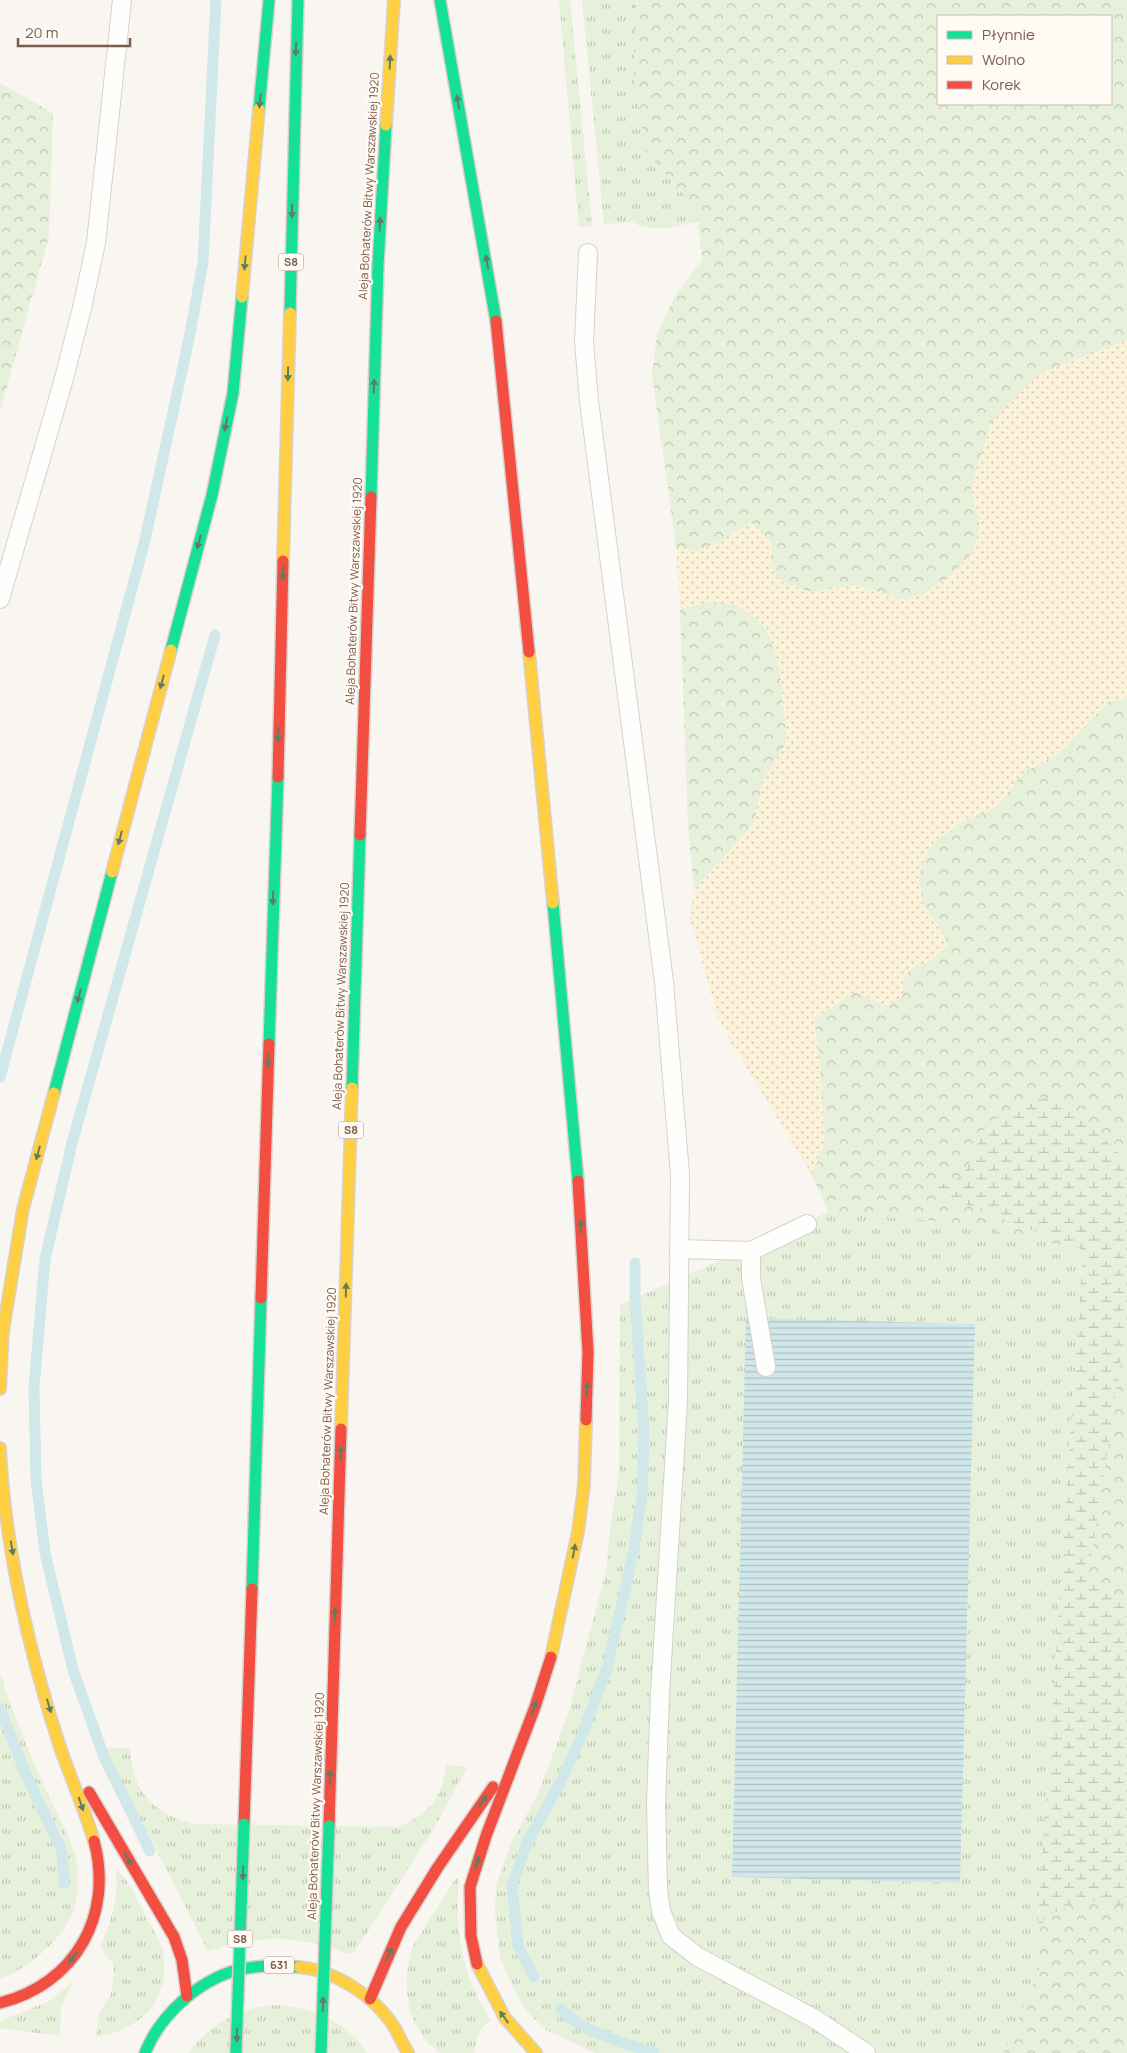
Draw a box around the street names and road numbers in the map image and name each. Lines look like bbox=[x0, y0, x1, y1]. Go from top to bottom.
street label: Aleja Bohaterów Bitwy Warszawskiej 1920 bbox=[354, 72, 383, 300]
road number: S8 bbox=[278, 253, 304, 270]
street label: Aleja Bohaterów Bitwy Warszawskiej 1920 bbox=[341, 477, 366, 705]
street label: Aleja Bohaterów Bitwy Warszawskiej 1920 bbox=[328, 882, 353, 1110]
road number: S8 bbox=[338, 1122, 364, 1138]
street label: Aleja Bohaterów Bitwy Warszawskiej 1920 bbox=[315, 1287, 340, 1515]
street label: Aleja Bohaterów Bitwy Warszawskiej 1920 bbox=[303, 1692, 328, 1920]
road number: S8 bbox=[228, 1930, 252, 1948]
road number: 631 bbox=[264, 1956, 294, 1974]

